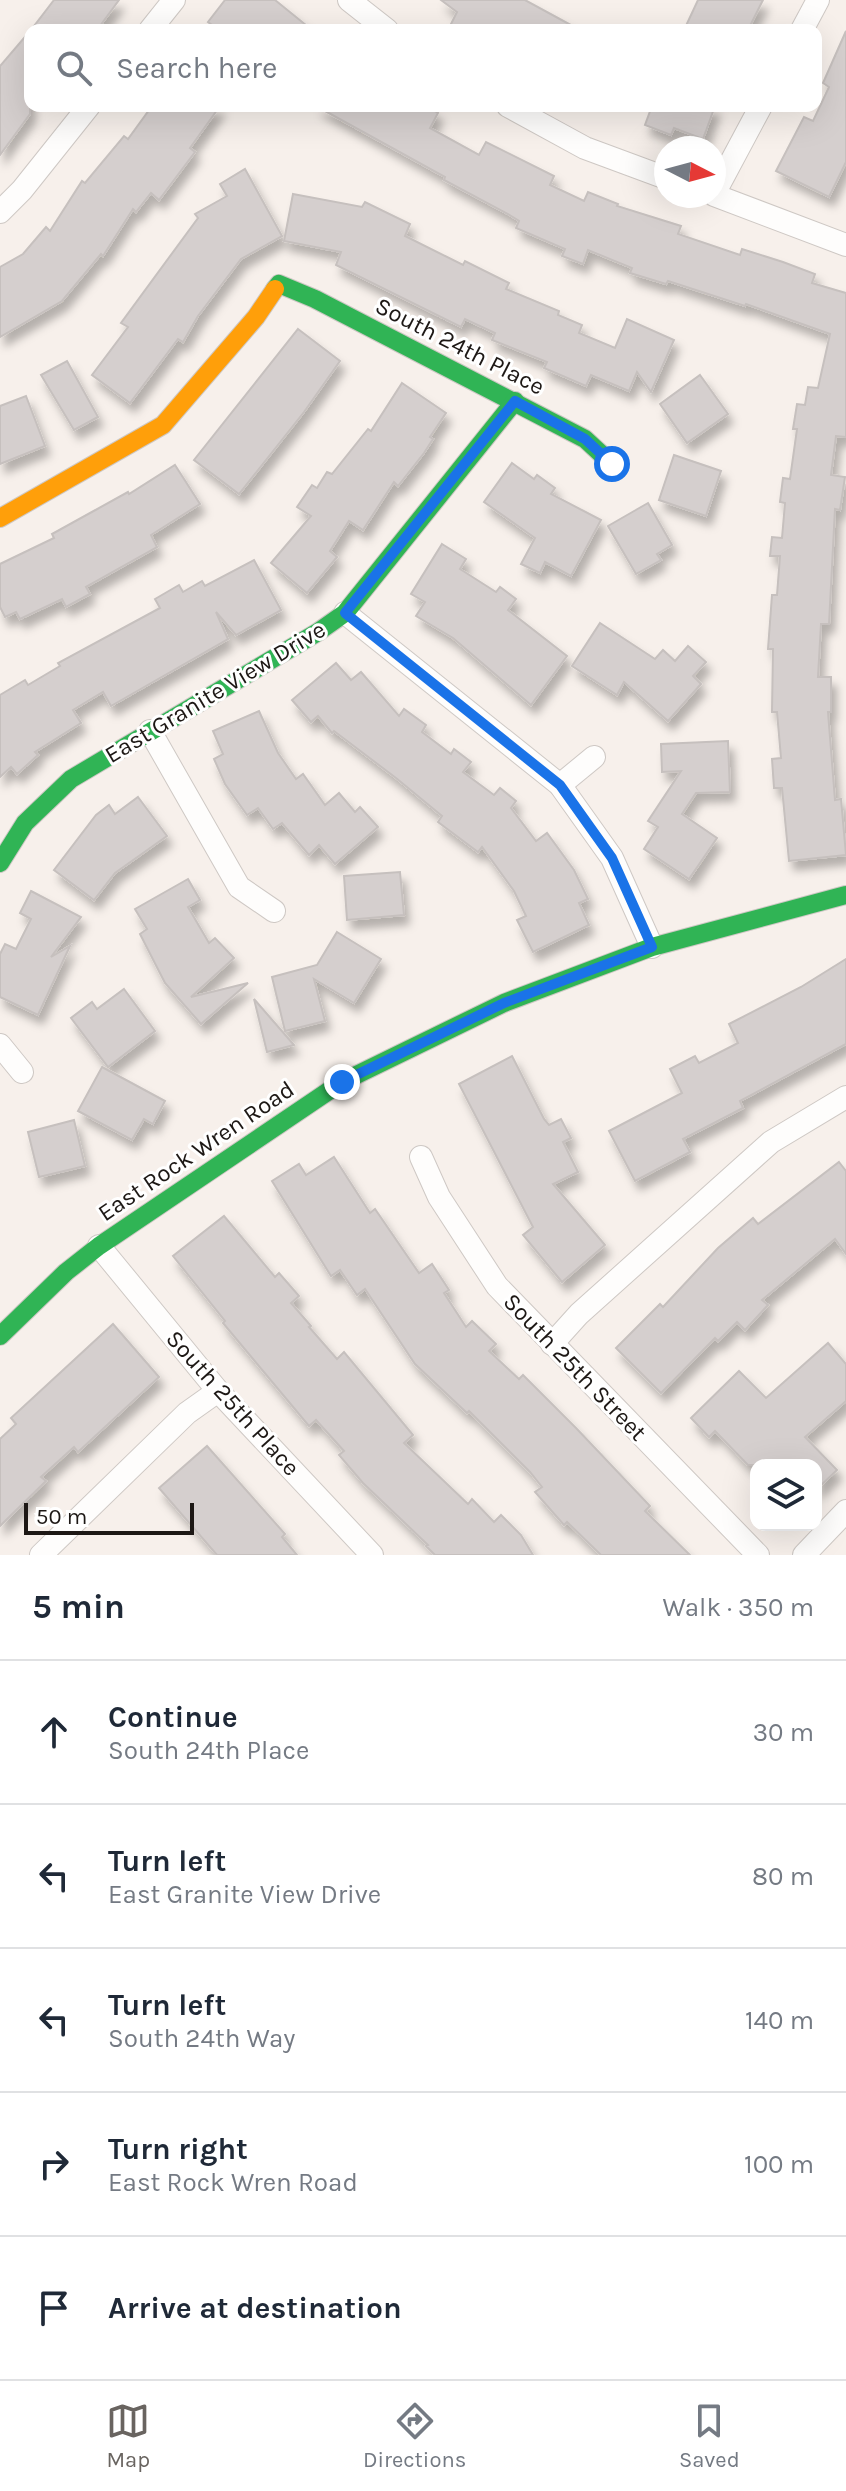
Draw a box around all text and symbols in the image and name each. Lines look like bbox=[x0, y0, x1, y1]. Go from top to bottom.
search box bbox=[24, 24, 822, 112]
icon: search bbox=[52, 46, 96, 90]
text: Search here bbox=[116, 50, 277, 86]
north arrow bbox=[654, 136, 726, 208]
street label: South 24th Place bbox=[371, 291, 549, 401]
route start bbox=[594, 446, 630, 482]
street label: East Granite View Drive bbox=[100, 615, 330, 769]
route end bbox=[324, 1064, 360, 1100]
street label: East Rock Wren Road bbox=[93, 1075, 299, 1227]
street label: South 25th Street bbox=[498, 1288, 652, 1446]
street label: South 25th Place bbox=[160, 1325, 306, 1481]
map controls bbox=[750, 1459, 822, 1531]
button: layers bbox=[750, 1459, 822, 1531]
scale bar bbox=[24, 1499, 194, 1535]
text: 50 m bbox=[36, 1504, 87, 1530]
text: 5 min bbox=[32, 1587, 125, 1627]
text: Walk · 350 m bbox=[662, 1592, 814, 1623]
text: Continue bbox=[108, 1699, 238, 1735]
icon: ahead bbox=[32, 1710, 76, 1754]
text: 30 m bbox=[753, 1717, 814, 1748]
text: South 24th Place bbox=[108, 1735, 309, 1766]
text: Turn left bbox=[108, 1843, 226, 1879]
icon: left bbox=[32, 1854, 76, 1898]
text: 80 m bbox=[752, 1861, 814, 1892]
text: East Granite View Drive bbox=[108, 1879, 381, 1910]
text: Turn left bbox=[108, 1987, 226, 2023]
icon: left bbox=[32, 1998, 76, 2042]
text: 140 m bbox=[745, 2005, 814, 2036]
text: South 24th Way bbox=[108, 2023, 295, 2054]
text: Turn right bbox=[108, 2131, 248, 2167]
icon: right bbox=[32, 2142, 76, 2186]
text: 100 m bbox=[744, 2149, 814, 2180]
text: East Rock Wren Road bbox=[108, 2167, 358, 2198]
icon: arrive bbox=[32, 2286, 76, 2330]
text: Arrive at destination bbox=[108, 2290, 402, 2326]
tab: Map bbox=[106, 2399, 150, 2473]
tab: Directions bbox=[363, 2399, 466, 2473]
tab: Saved bbox=[679, 2399, 740, 2473]

